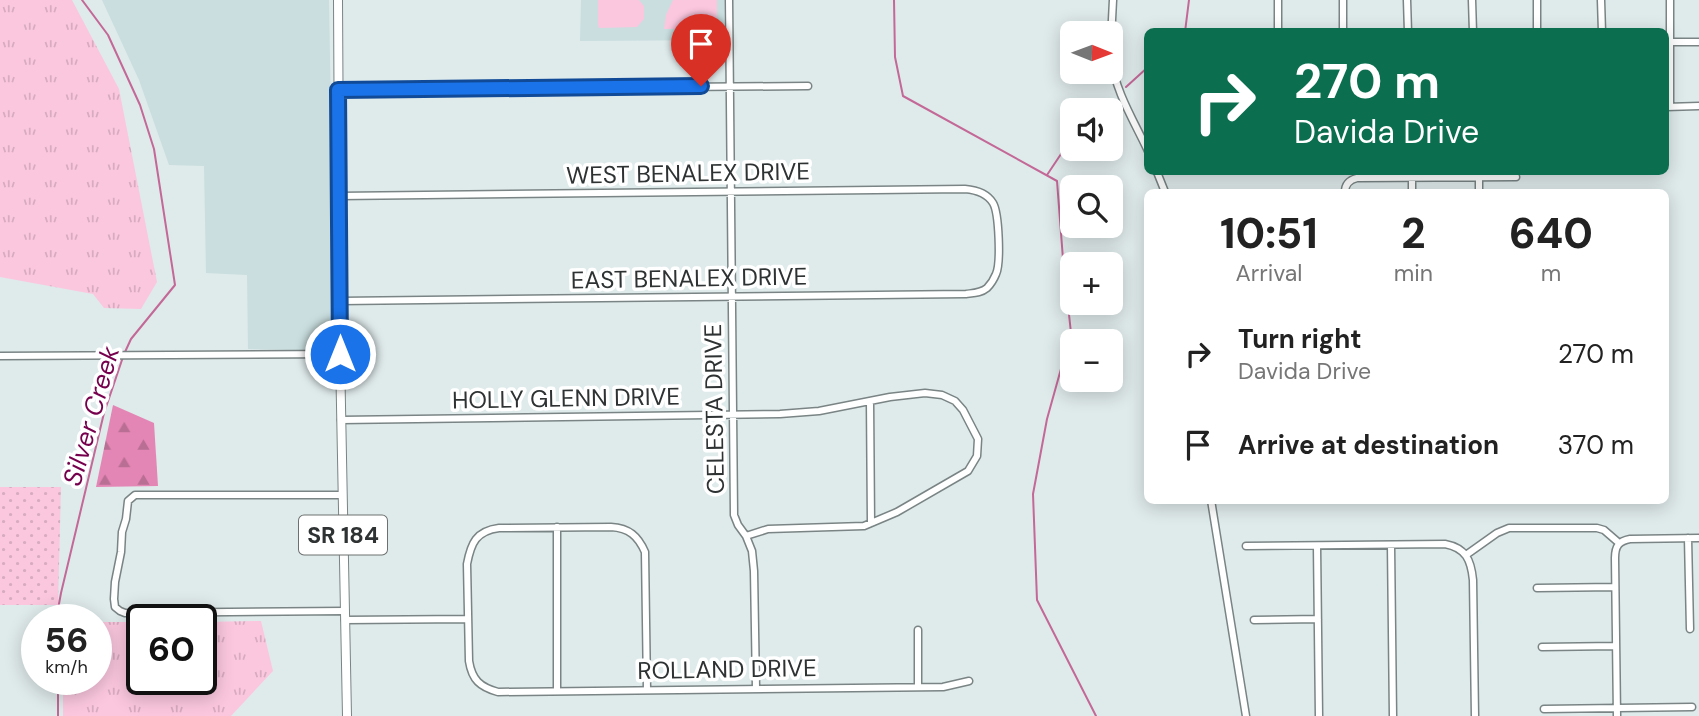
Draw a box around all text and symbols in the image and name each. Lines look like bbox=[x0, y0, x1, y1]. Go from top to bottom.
pin bbox=[671, 14, 731, 86]
north arrow bbox=[1060, 21, 1124, 84]
map controls bbox=[1060, 21, 1123, 392]
icon: arrive bbox=[682, 25, 720, 63]
text: 270 m bbox=[1294, 49, 1440, 113]
icon: right bbox=[1179, 56, 1270, 147]
button: sound bbox=[1060, 98, 1123, 161]
text: Davida Drive bbox=[1294, 111, 1479, 153]
street label: WEST BENALEX DRIVE bbox=[566, 155, 810, 191]
button: search bbox=[1060, 175, 1123, 238]
text: 10:51 bbox=[1220, 206, 1318, 261]
text: 2 bbox=[1401, 206, 1426, 261]
text: 640 bbox=[1509, 206, 1593, 261]
button: + bbox=[1060, 252, 1123, 315]
text: Arrival bbox=[1235, 258, 1302, 288]
text: min bbox=[1394, 258, 1433, 288]
text: m bbox=[1541, 258, 1561, 288]
street label: EAST BENALEX DRIVE bbox=[571, 260, 807, 296]
position arrow bbox=[303, 317, 377, 391]
text: Turn right bbox=[1238, 322, 1362, 356]
street label: CELESTA DRIVE bbox=[697, 324, 731, 494]
button: − bbox=[1060, 329, 1123, 392]
icon: right bbox=[1179, 335, 1217, 373]
text: 270 m bbox=[1558, 337, 1634, 371]
water label: Silver Creek bbox=[55, 342, 127, 490]
text: Davida Drive bbox=[1238, 356, 1371, 386]
street label: HOLLY GLENN DRIVE bbox=[452, 381, 680, 415]
icon: arrive bbox=[1179, 426, 1217, 464]
text: Arrive at destination bbox=[1238, 428, 1499, 462]
text: 370 m bbox=[1558, 428, 1634, 462]
road number: SR 184 bbox=[299, 516, 387, 554]
speed limit sign: 60 bbox=[126, 604, 217, 695]
text: 56 bbox=[45, 617, 88, 663]
street label: ROLLAND DRIVE bbox=[637, 652, 817, 686]
text: km/h bbox=[45, 655, 88, 679]

